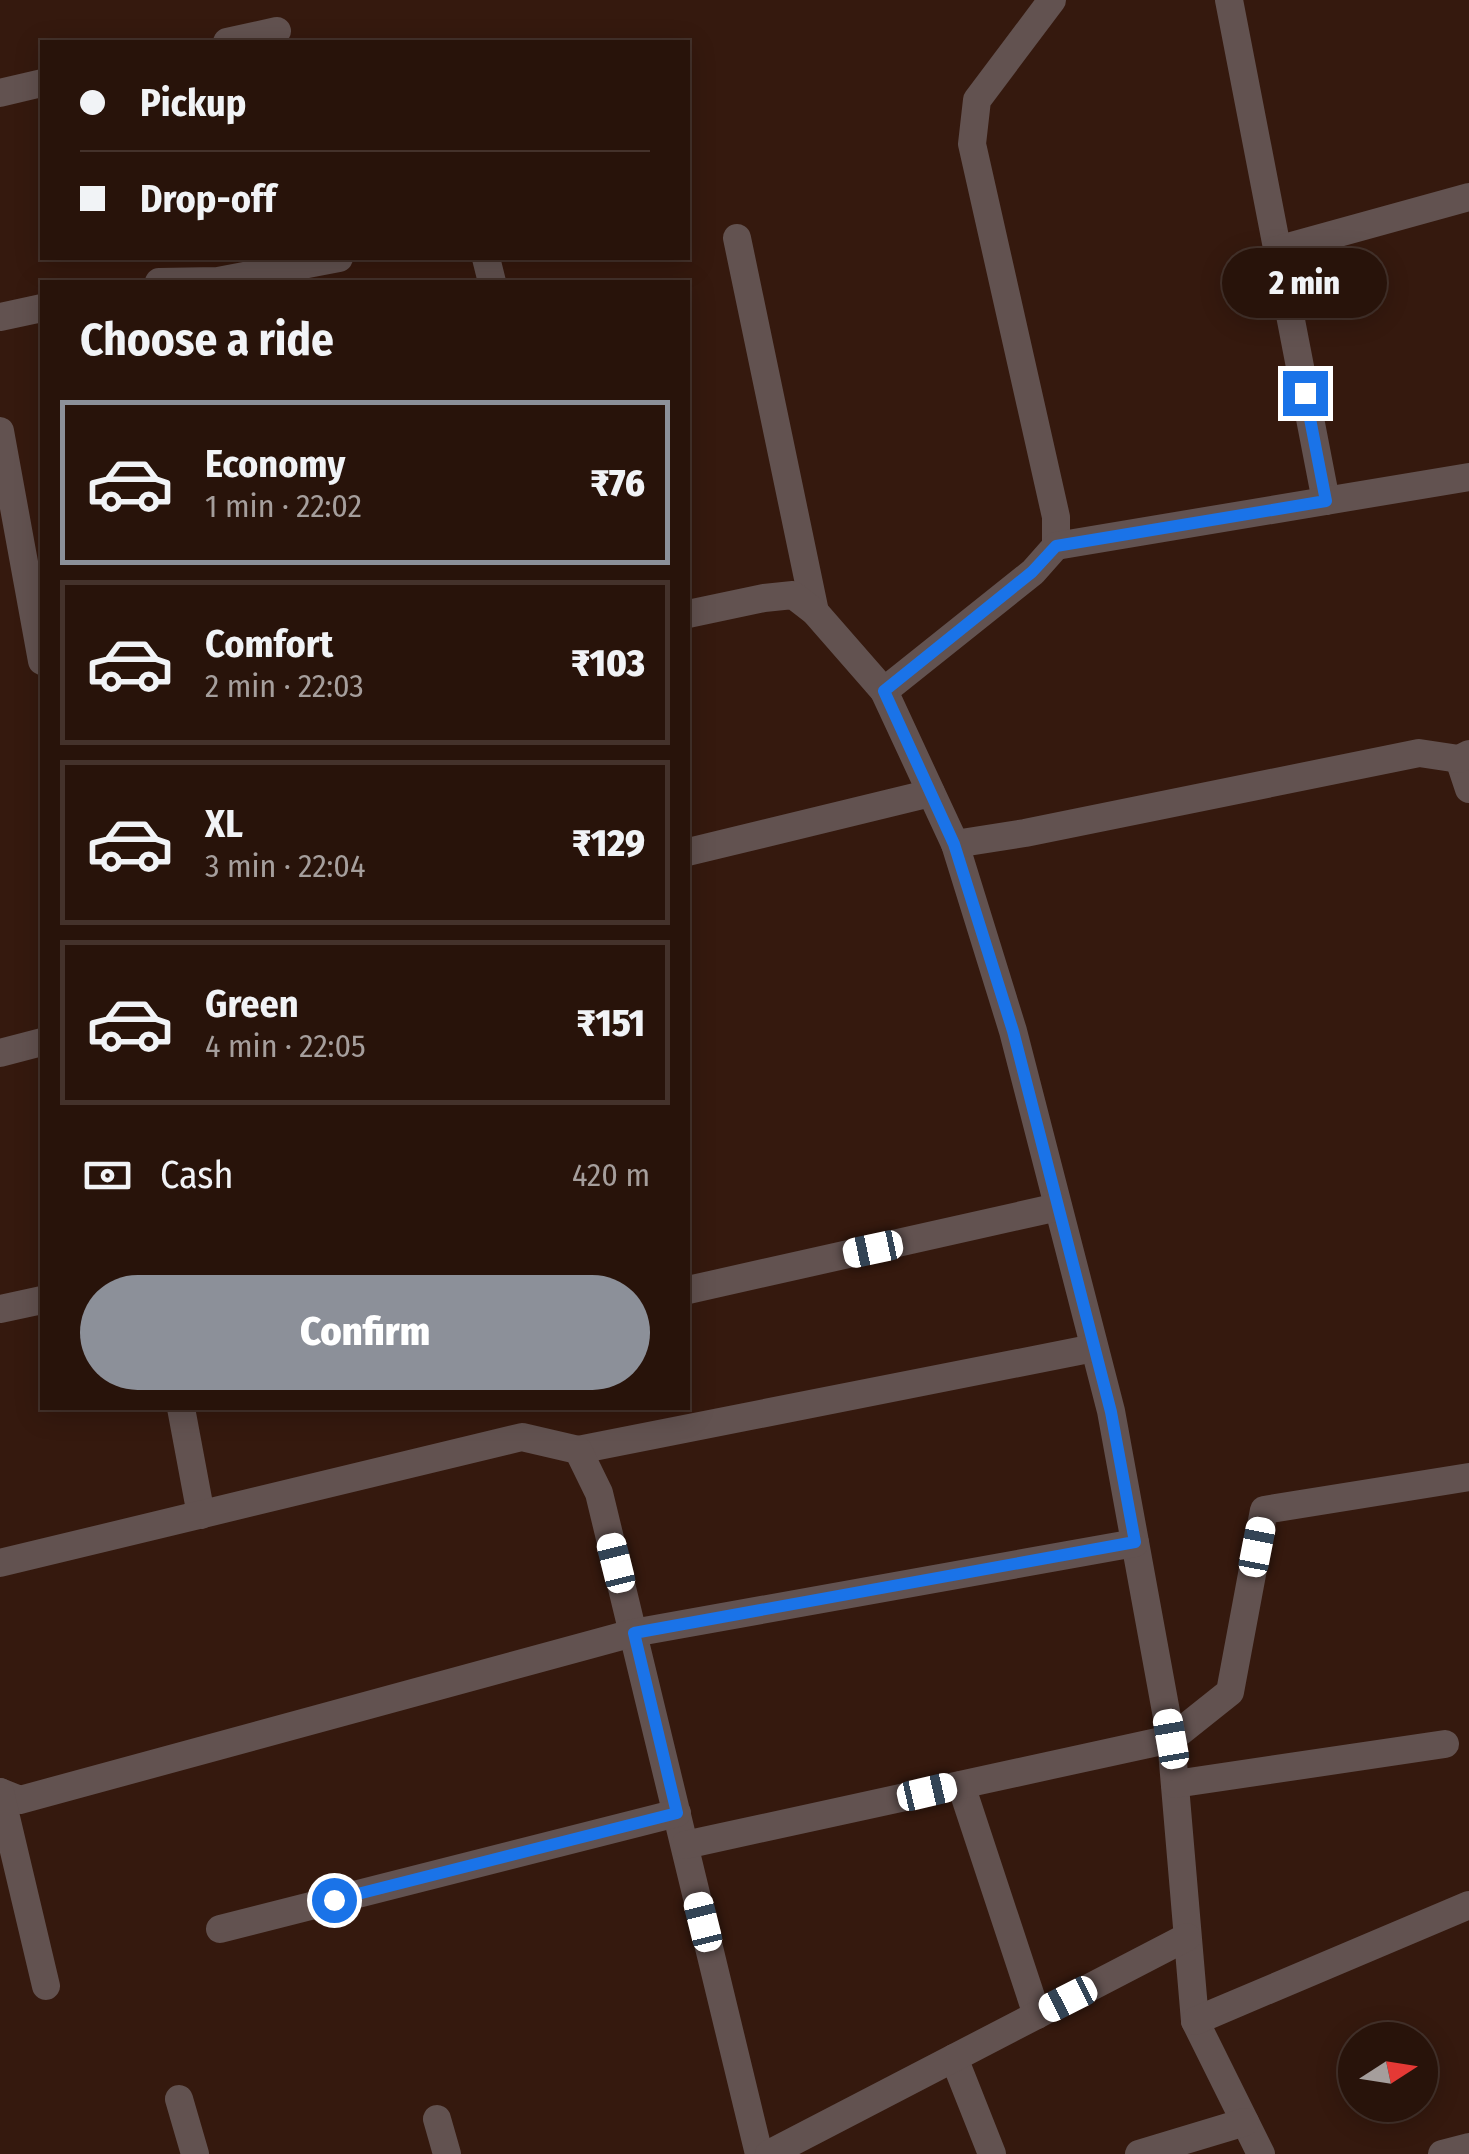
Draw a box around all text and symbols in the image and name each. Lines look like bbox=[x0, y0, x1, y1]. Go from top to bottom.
text: Pickup bbox=[140, 80, 246, 126]
text: Drop-off bbox=[140, 176, 276, 222]
callout: 2 min bbox=[1222, 248, 1388, 318]
text: 2 min bbox=[1269, 264, 1340, 302]
text: Choose a ride bbox=[80, 313, 334, 367]
route end bbox=[1283, 371, 1328, 416]
icon: car bbox=[85, 438, 175, 528]
text: Economy bbox=[205, 441, 345, 487]
text: ₹76 bbox=[590, 460, 645, 506]
text: 1 min · 22:02 bbox=[205, 487, 362, 525]
icon: car bbox=[85, 618, 175, 708]
text: Comfort bbox=[205, 621, 333, 667]
text: ₹103 bbox=[571, 640, 645, 686]
text: 2 min · 22:03 bbox=[205, 667, 364, 705]
icon: car bbox=[85, 798, 175, 888]
text: XL bbox=[205, 801, 243, 847]
text: ₹129 bbox=[572, 820, 645, 866]
text: 3 min · 22:04 bbox=[205, 847, 365, 885]
icon: car bbox=[85, 978, 175, 1068]
text: Green bbox=[205, 981, 299, 1027]
text: ₹151 bbox=[576, 1000, 645, 1046]
text: 4 min · 22:05 bbox=[205, 1027, 366, 1065]
icon: cash bbox=[80, 1148, 135, 1203]
text: Cash bbox=[160, 1152, 234, 1198]
text: 420 m bbox=[572, 1156, 650, 1194]
car bbox=[841, 1228, 905, 1270]
button: Confirm bbox=[80, 1275, 650, 1390]
car bbox=[1237, 1515, 1277, 1579]
car bbox=[594, 1530, 638, 1596]
car bbox=[1151, 1707, 1191, 1771]
car bbox=[894, 1771, 960, 1813]
route start bbox=[312, 1878, 357, 1923]
car bbox=[681, 1889, 725, 1955]
car bbox=[1034, 1972, 1102, 2026]
north arrow bbox=[1338, 2022, 1438, 2122]
map controls bbox=[1338, 2022, 1438, 2122]

